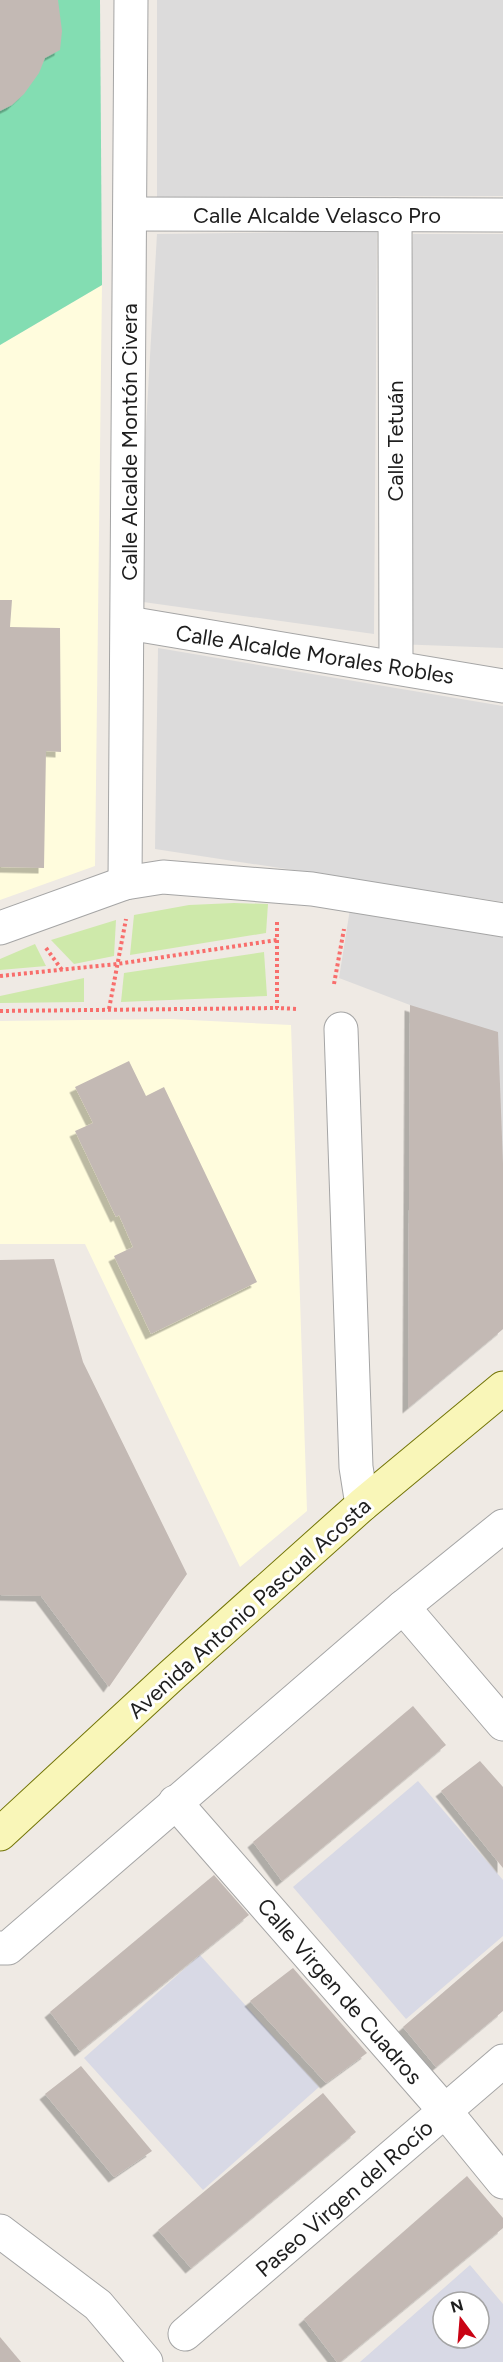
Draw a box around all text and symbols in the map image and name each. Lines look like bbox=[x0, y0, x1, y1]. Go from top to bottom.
street label: Calle Alcalde Velasco Pro bbox=[193, 202, 441, 229]
street label: Calle Alcalde Montón Civera bbox=[116, 303, 143, 581]
street label: Calle Tetuán bbox=[382, 380, 409, 502]
street label: Calle Alcalde Morales Robles bbox=[174, 619, 456, 690]
street label: Avenida Antonio Pascual Acosta bbox=[122, 1492, 376, 1725]
street label: Calle Virgen de Cuadros bbox=[251, 1893, 428, 2090]
street label: Paseo Virgen del Rocío bbox=[250, 2114, 439, 2283]
north arrow bbox=[431, 2290, 491, 2350]
text: N bbox=[448, 2295, 466, 2317]

